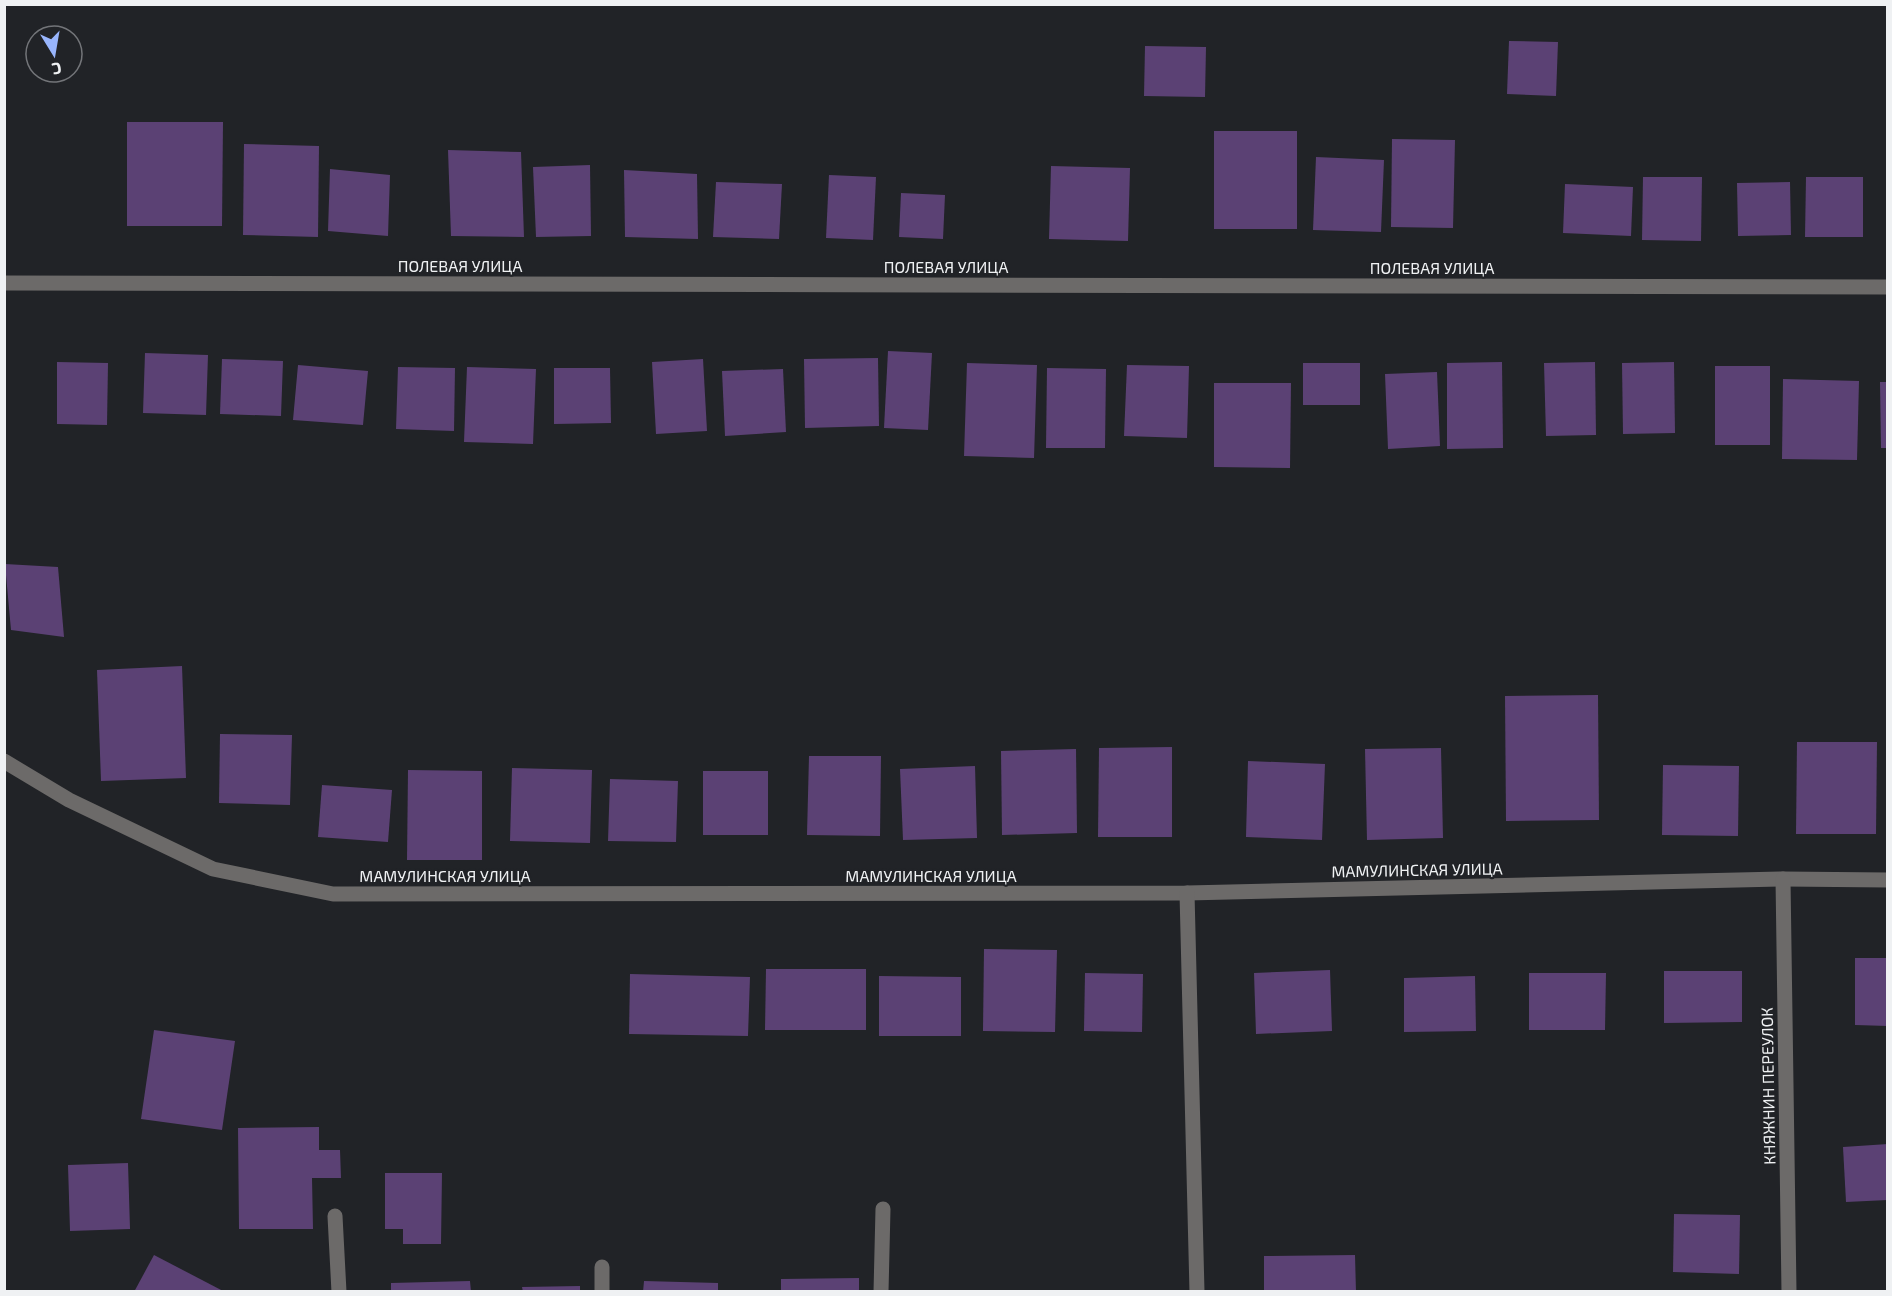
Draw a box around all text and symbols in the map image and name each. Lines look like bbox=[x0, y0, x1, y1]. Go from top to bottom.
north arrow bbox=[24, 24, 84, 84]
text: С bbox=[51, 59, 63, 79]
street label: ПОЛЕВАЯ УЛИЦА bbox=[398, 256, 522, 275]
street label: ПОЛЕВАЯ УЛИЦА bbox=[884, 257, 1008, 276]
street label: ПОЛЕВАЯ УЛИЦА bbox=[1370, 258, 1494, 277]
street label: МАМУЛИНСКАЯ УЛИЦА bbox=[1331, 859, 1503, 880]
street label: МАМУЛИНСКАЯ УЛИЦА bbox=[359, 866, 531, 885]
street label: МАМУЛИНСКАЯ УЛИЦА bbox=[845, 866, 1017, 885]
street label: КНЯЖНИН ПЕРЕУЛОК bbox=[1757, 1007, 1778, 1165]

